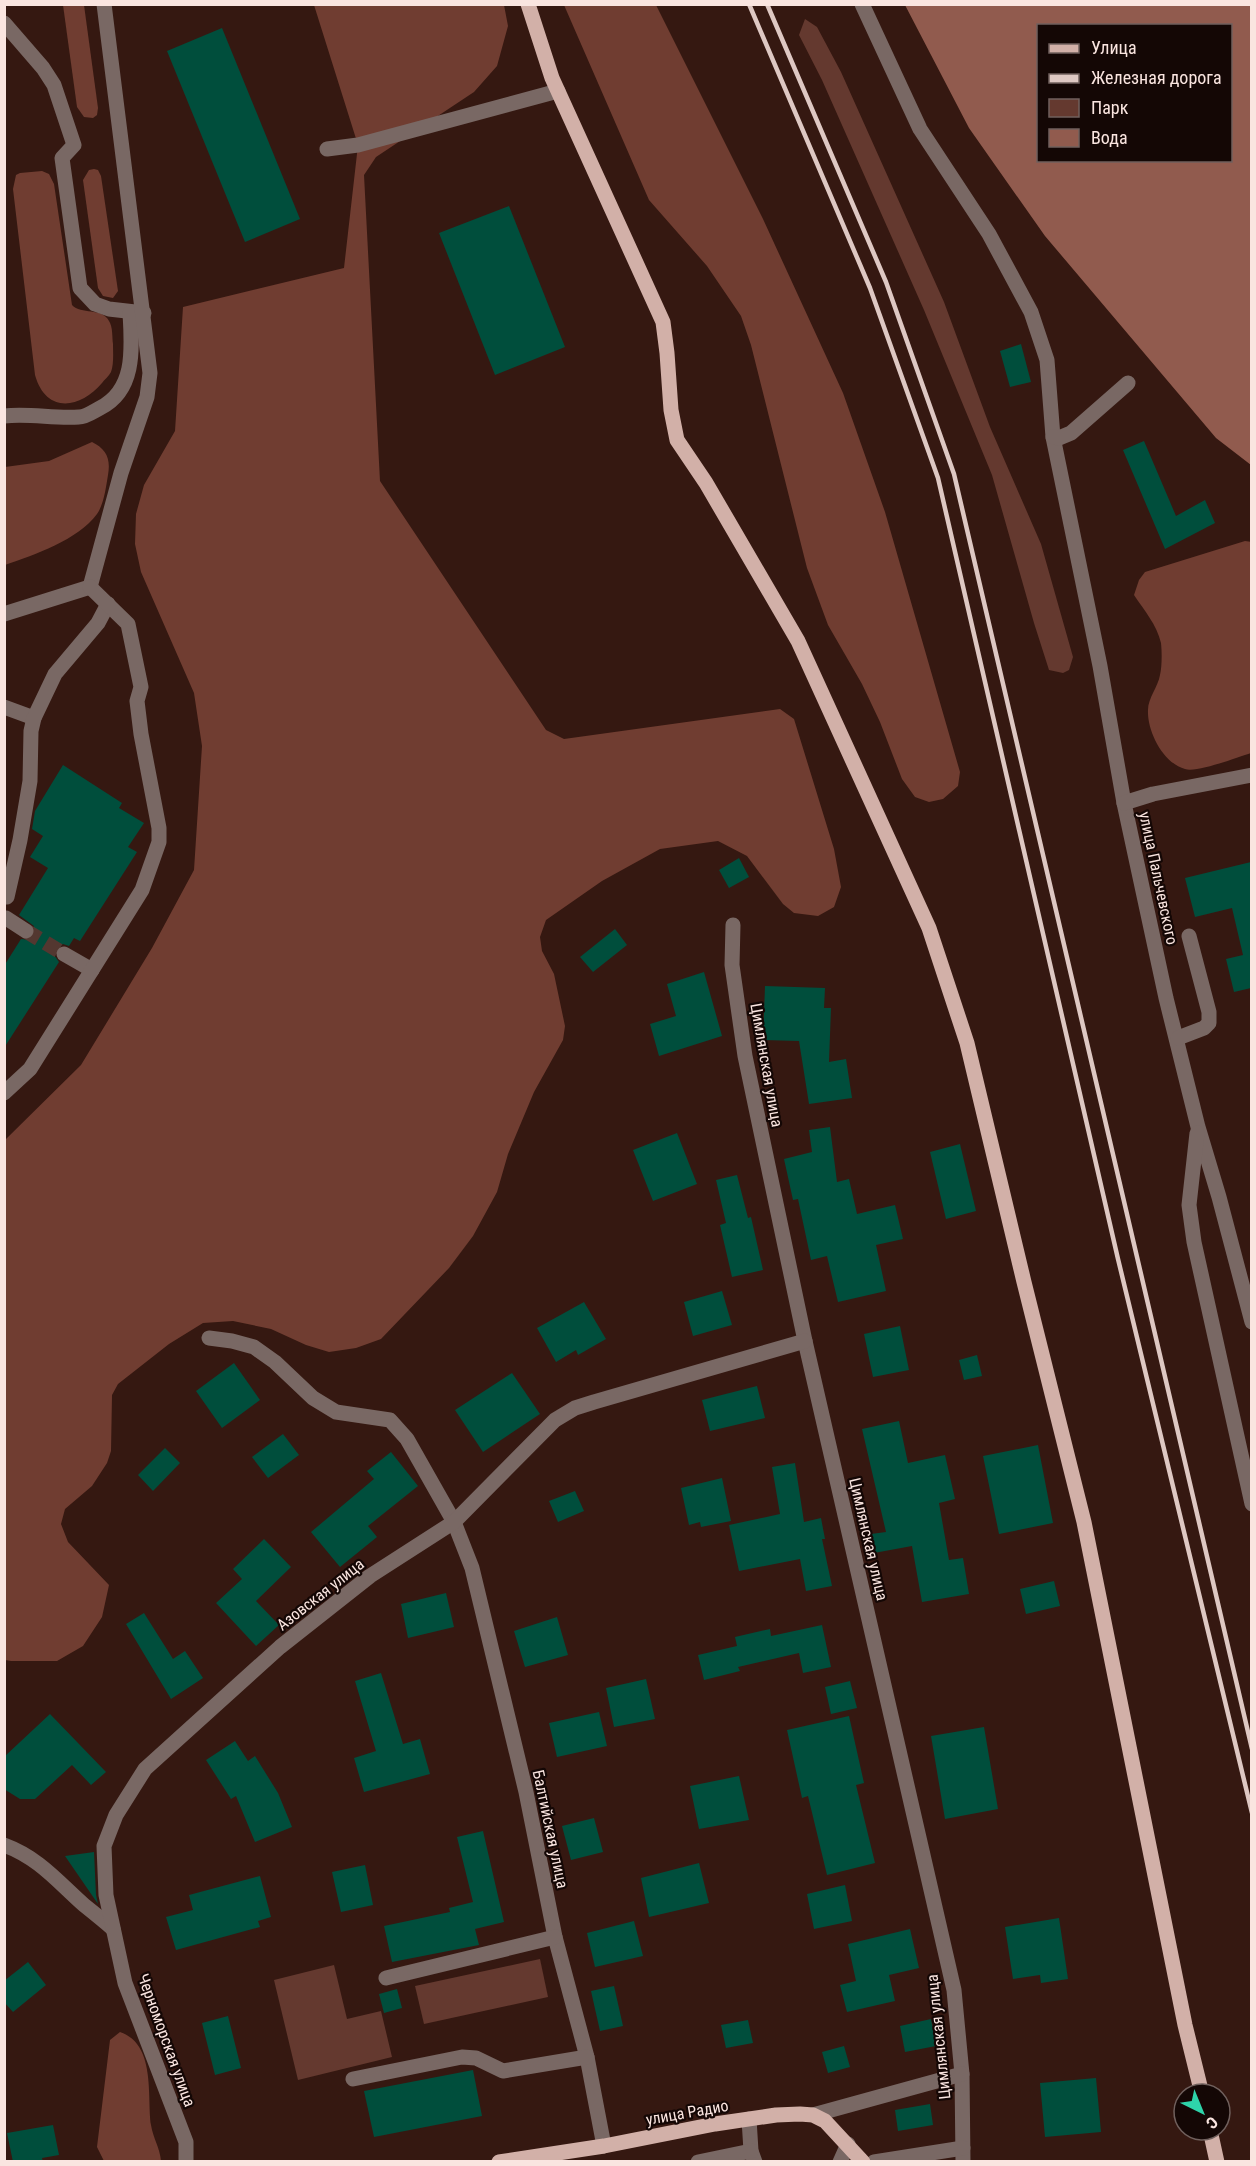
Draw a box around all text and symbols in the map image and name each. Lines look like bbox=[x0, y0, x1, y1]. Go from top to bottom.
legend bbox=[1037, 24, 1232, 162]
text: Улица bbox=[1091, 37, 1137, 58]
text: Железная дорога bbox=[1091, 67, 1222, 88]
text: Парк bbox=[1091, 97, 1129, 118]
text: Вода bbox=[1091, 127, 1128, 148]
street label: улица Пальчевского bbox=[1135, 810, 1182, 946]
street label: Цимлянская улица bbox=[746, 1002, 787, 1129]
street label: Цимлянская улица bbox=[845, 1476, 892, 1602]
street label: Азовская улица bbox=[273, 1554, 368, 1634]
street label: Балтийская улица bbox=[529, 1768, 572, 1890]
street label: Черноморская улица bbox=[134, 1971, 199, 2109]
street label: Цимлянская улица bbox=[922, 1974, 955, 2100]
north arrow bbox=[1172, 2082, 1232, 2142]
street label: улица Радио bbox=[644, 2096, 730, 2129]
text: С bbox=[1202, 2113, 1222, 2133]

